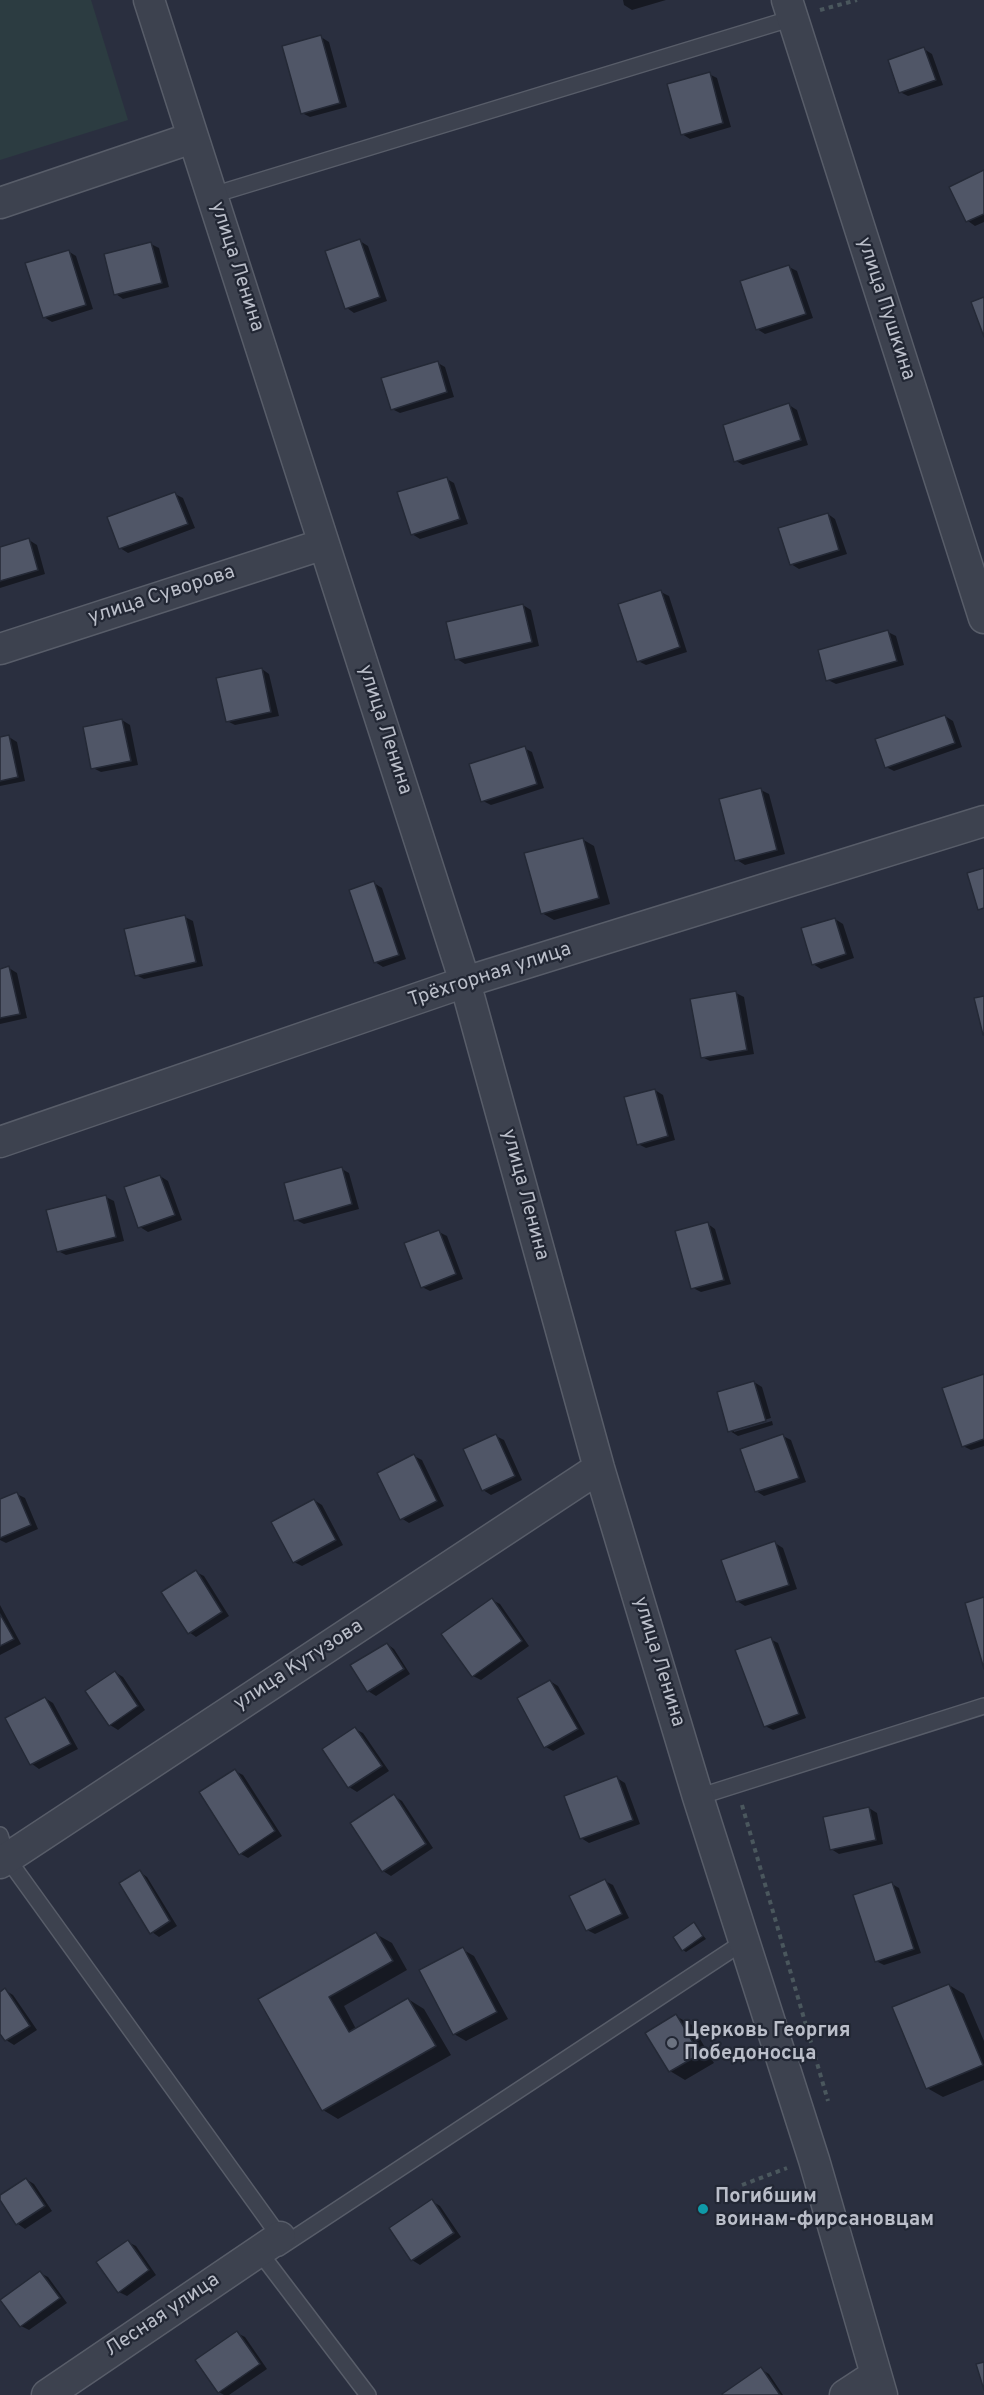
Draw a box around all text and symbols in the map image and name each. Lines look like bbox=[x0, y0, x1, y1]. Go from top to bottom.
street label: улица Ленина bbox=[204, 199, 268, 335]
street label: улица Пушкина bbox=[851, 234, 919, 384]
street label: улица Суворова bbox=[86, 561, 238, 631]
street label: улица Ленина bbox=[352, 662, 416, 798]
street label: Трёхгорная улица bbox=[406, 938, 574, 1014]
street label: улица Ленина bbox=[495, 1127, 553, 1263]
street label: улица Ленина bbox=[627, 1594, 689, 1730]
street label: улица Кутузова bbox=[230, 1615, 368, 1717]
place label: Церковь Георгия Победоносца bbox=[684, 2020, 851, 2067]
marker: Церковь Георгия Победоносца bbox=[665, 2036, 679, 2050]
place label: Погибшим воинам-фирсановцам bbox=[715, 2186, 934, 2233]
marker: Погибшим воинам-фирсановцам bbox=[696, 2202, 710, 2216]
street label: Лесная улица bbox=[101, 2269, 225, 2363]

